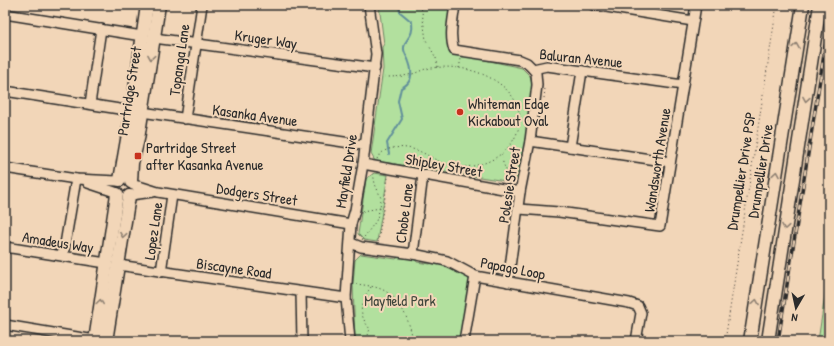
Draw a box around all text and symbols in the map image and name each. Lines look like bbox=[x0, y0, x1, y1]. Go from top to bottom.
street label: Topanga Lane bbox=[164, 23, 194, 97]
street label: Kruger Way bbox=[233, 24, 299, 54]
street label: Baluran Avenue bbox=[538, 43, 624, 73]
one-way arrow bbox=[791, 43, 800, 49]
street label: Partridge Street bbox=[112, 44, 147, 137]
one-way arrow bbox=[147, 54, 156, 60]
place label: Whiteman Edge Kickabout Oval bbox=[468, 93, 549, 131]
one-way arrow bbox=[802, 96, 810, 102]
street label: Kasanka Avenue bbox=[211, 99, 299, 131]
street label: Wandsworth Avenue bbox=[638, 106, 676, 214]
marker: Whiteman Edge Kickabout Oval bbox=[455, 107, 465, 117]
street label: Drumpellier Drive PSP bbox=[723, 111, 759, 231]
street label: Drumpellier Drive bbox=[744, 123, 776, 219]
street label: Mayfield Drive bbox=[330, 132, 362, 210]
place label: Partridge Street after Kasanka Avenue bbox=[146, 137, 263, 175]
street label: Polesie Street bbox=[493, 145, 526, 225]
street label: Shipley Street bbox=[404, 148, 485, 182]
marker: Partridge Street after Kasanka Avenue bbox=[133, 151, 143, 161]
one-way arrow bbox=[771, 171, 780, 177]
street label: Dodgers Street bbox=[215, 177, 300, 211]
street label: Chobe Lane bbox=[390, 182, 418, 244]
street label: Lopez Lane bbox=[139, 201, 167, 261]
one-way arrow bbox=[782, 224, 790, 230]
street label: Amadeus Way bbox=[21, 226, 95, 258]
one-way arrow bbox=[119, 232, 128, 238]
street label: Papago Loop bbox=[479, 251, 548, 285]
street label: Biscayne Road bbox=[195, 252, 273, 284]
north arrow bbox=[776, 288, 816, 328]
park label: Mayfield Park bbox=[364, 290, 436, 311]
one-way arrow bbox=[96, 299, 104, 305]
one-way arrow bbox=[751, 299, 760, 306]
text: N bbox=[790, 310, 798, 325]

